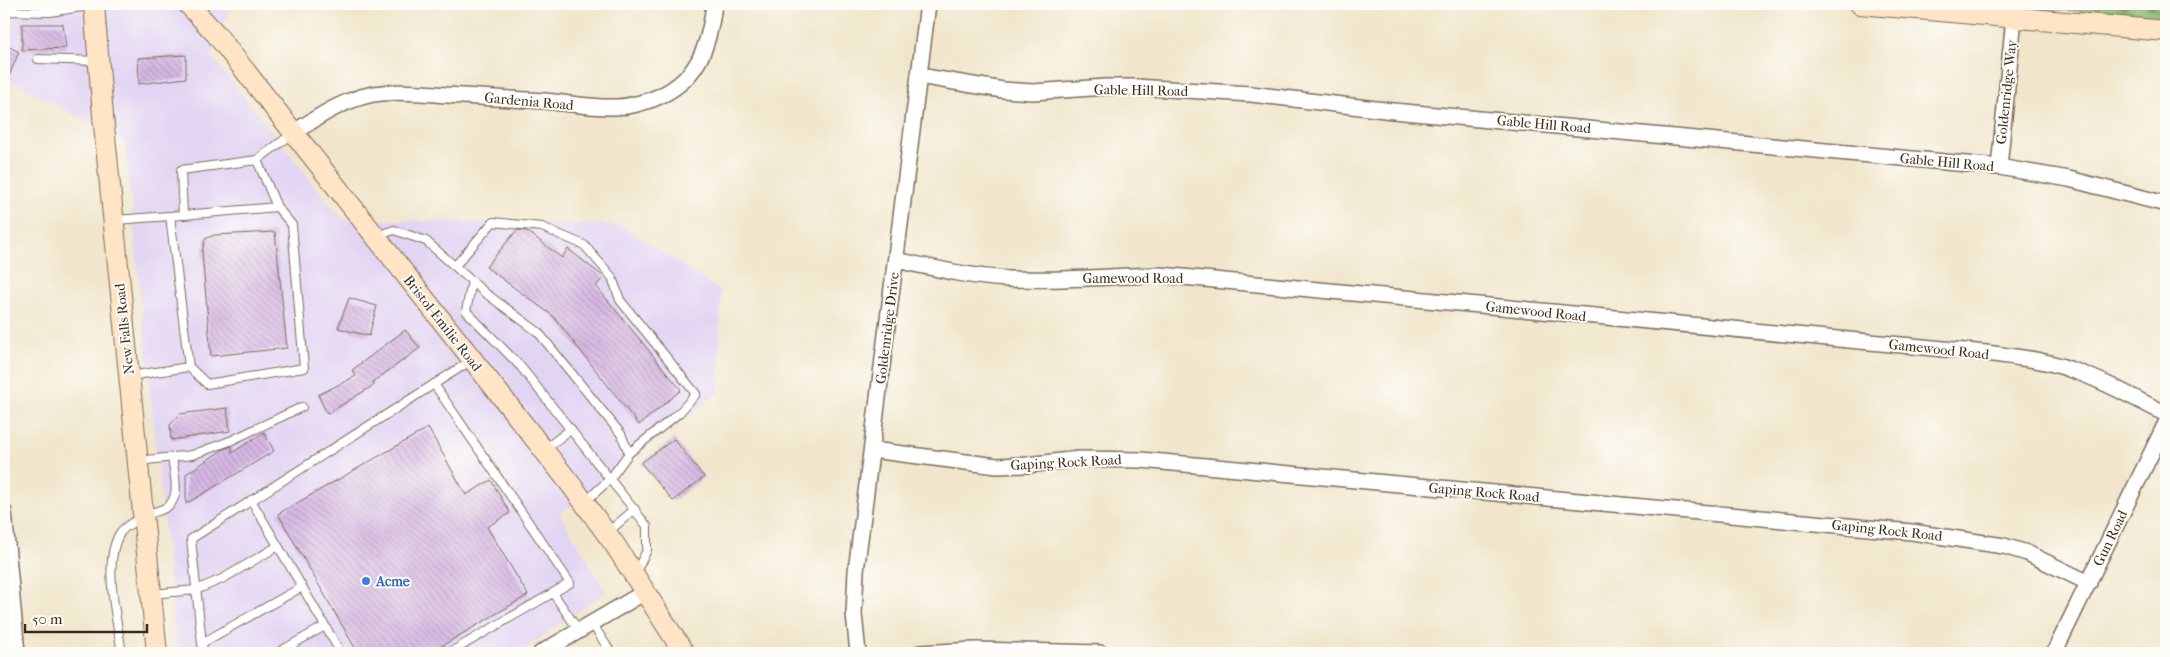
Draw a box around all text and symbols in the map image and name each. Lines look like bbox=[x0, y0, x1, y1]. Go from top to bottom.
street label: Goldenridge Way bbox=[1993, 38, 2020, 145]
street label: Gable Hill Road bbox=[1094, 81, 1189, 100]
street label: Gardenia Road bbox=[484, 89, 575, 114]
street label: Gable Hill Road bbox=[1496, 112, 1592, 137]
street label: Gable Hill Road bbox=[1899, 150, 1995, 175]
street label: Gamewood Road bbox=[1083, 270, 1184, 287]
street label: Goldenridge Drive bbox=[872, 271, 903, 385]
street label: Bristol-Emilie Road bbox=[400, 272, 486, 375]
street label: New Falls Road bbox=[111, 282, 138, 375]
street label: Gamewood Road bbox=[1485, 298, 1587, 325]
street label: Gamewood Road bbox=[1888, 336, 1990, 363]
street label: Gaping Rock Road bbox=[1010, 451, 1122, 474]
street label: Gaping Rock Road bbox=[1428, 479, 1540, 506]
street label: Gun Road bbox=[2090, 507, 2131, 569]
street label: Gaping Rock Road bbox=[1831, 516, 1944, 545]
place label: Acme bbox=[375, 573, 410, 590]
marker: Acme bbox=[360, 575, 372, 587]
scale bar bbox=[25, 602, 148, 634]
text: 50 m bbox=[32, 610, 63, 628]

